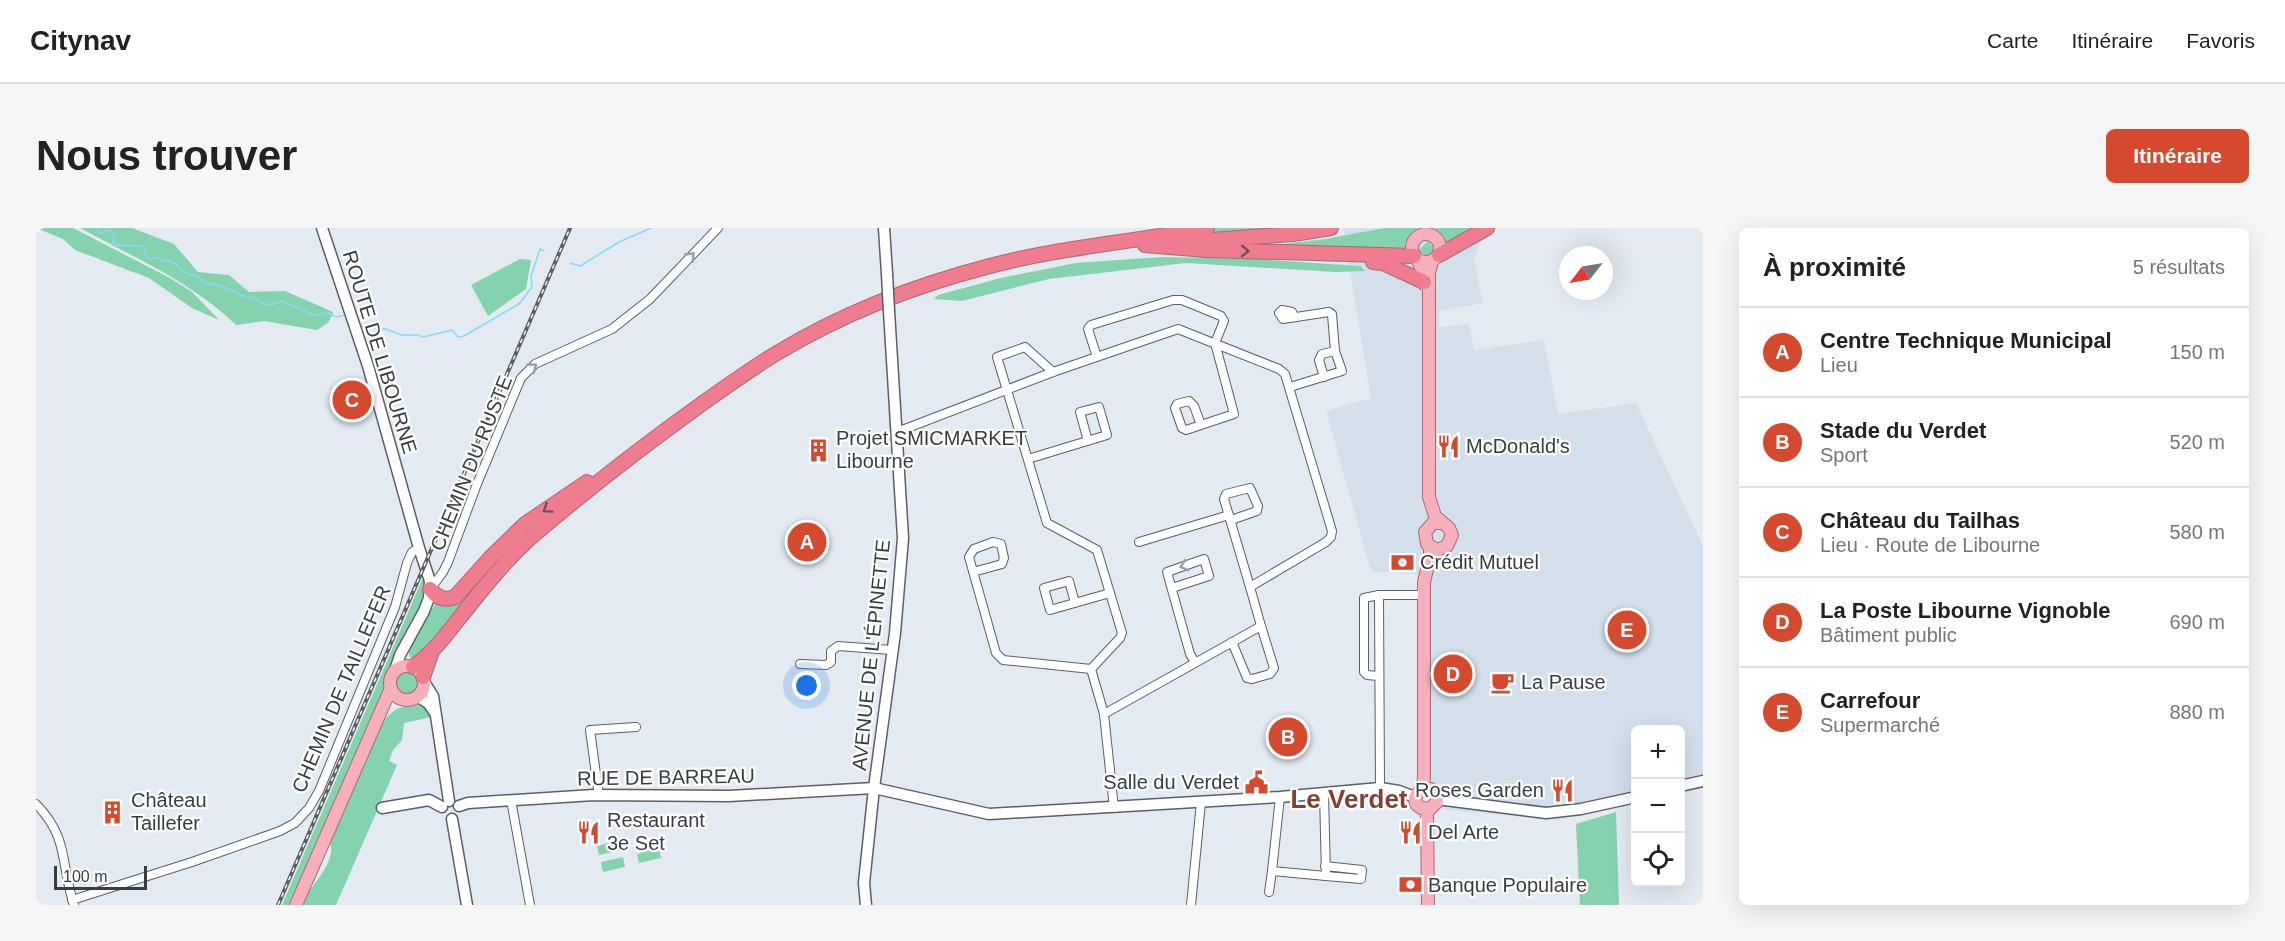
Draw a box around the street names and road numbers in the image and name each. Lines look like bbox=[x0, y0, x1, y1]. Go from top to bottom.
street label: ROUTE DE LIBOURNE bbox=[339, 248, 421, 456]
street label: CHEMIN DU RUSTE bbox=[426, 372, 516, 554]
street label: AVENUE DE L'ÉPINETTE bbox=[848, 538, 894, 772]
street label: CHEMIN DE TAILLEFER bbox=[287, 582, 395, 796]
street label: RUE DE BARREAU bbox=[577, 764, 755, 790]

